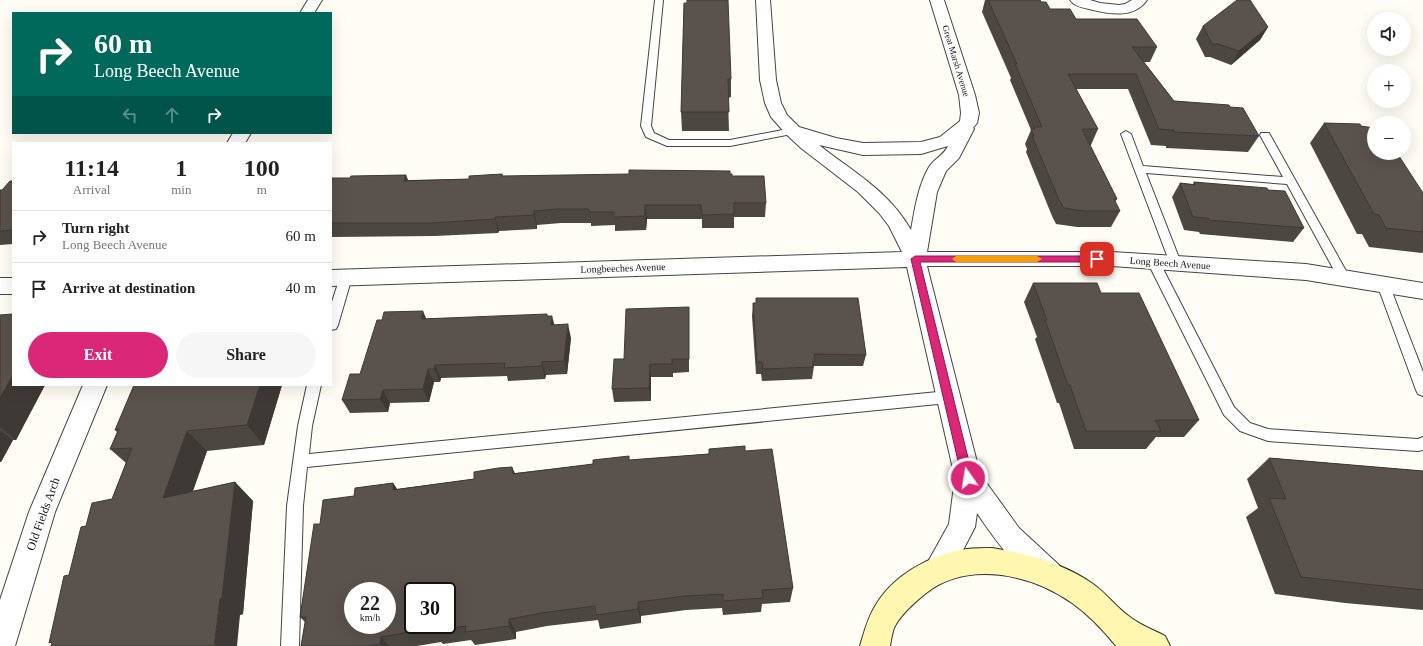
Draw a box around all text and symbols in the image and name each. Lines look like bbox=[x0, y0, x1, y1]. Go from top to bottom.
map controls bbox=[1367, 12, 1411, 160]
button: sound bbox=[1367, 12, 1411, 56]
street label: Great Marsh Avenue bbox=[940, 24, 972, 98]
icon: right bbox=[28, 28, 80, 80]
text: 60 m bbox=[94, 28, 152, 59]
text: Long Beech Avenue bbox=[94, 61, 240, 81]
button: + bbox=[1367, 64, 1411, 108]
icon: left bbox=[119, 104, 141, 126]
icon: ahead bbox=[161, 104, 183, 126]
icon: right bbox=[203, 104, 225, 126]
button: − bbox=[1367, 116, 1411, 160]
text: 11:14 bbox=[64, 155, 119, 181]
text: 1 bbox=[175, 155, 187, 181]
text: 100 bbox=[244, 155, 280, 181]
text: Arrival bbox=[73, 182, 110, 197]
text: min bbox=[171, 182, 191, 197]
text: m bbox=[257, 182, 267, 197]
text: Turn right bbox=[62, 220, 129, 236]
icon: right bbox=[28, 226, 50, 248]
text: 60 m bbox=[286, 228, 316, 244]
text: Long Beech Avenue bbox=[62, 237, 167, 252]
pin bbox=[1080, 242, 1114, 276]
icon: arrive bbox=[1086, 248, 1108, 270]
street label: Long Beech Avenue bbox=[1129, 255, 1211, 271]
street label: Longbeeches Avenue bbox=[580, 261, 666, 275]
icon: arrive bbox=[28, 278, 50, 300]
text: Arrive at destination bbox=[62, 280, 195, 296]
text: 40 m bbox=[286, 280, 316, 296]
button: Exit bbox=[28, 332, 168, 378]
button: Share bbox=[176, 332, 316, 378]
position arrow bbox=[947, 457, 989, 499]
street label: Old Fields Arch bbox=[23, 476, 63, 552]
speed limit sign: 30 bbox=[404, 582, 456, 634]
text: 22 bbox=[360, 592, 380, 614]
text: km/h bbox=[360, 612, 380, 623]

